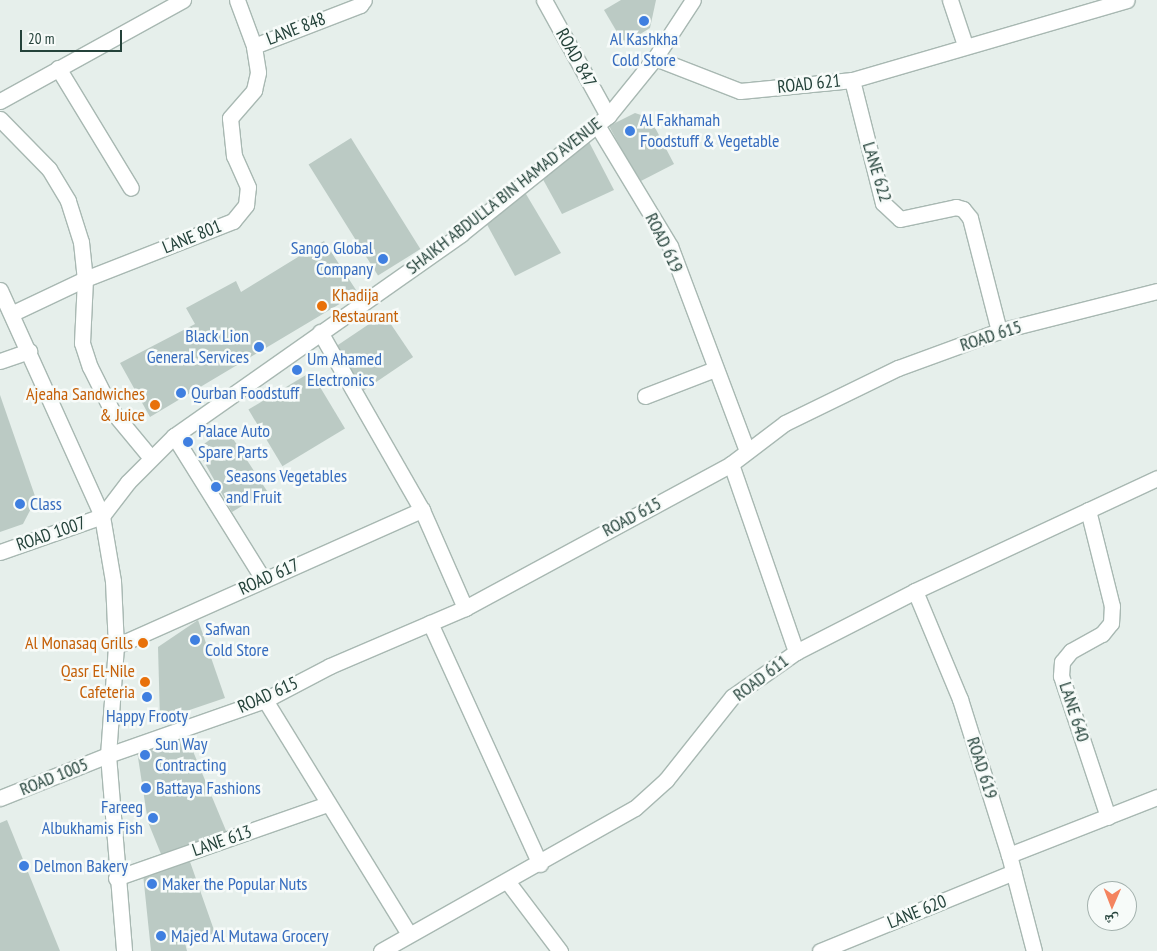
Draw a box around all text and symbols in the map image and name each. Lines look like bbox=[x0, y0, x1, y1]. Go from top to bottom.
street label: LANE 848 bbox=[263, 8, 329, 50]
marker: Al Kashkha Cold Store bbox=[638, 15, 650, 27]
scale bar bbox=[22, 20, 125, 52]
street label: ROAD 847 bbox=[551, 25, 601, 91]
text: 20 m bbox=[28, 29, 54, 48]
place label: Al Kashkha Cold Store bbox=[610, 29, 678, 72]
street label: ROAD 621 bbox=[776, 70, 842, 98]
place label: Al Fakhamah Foodstuff & Vegetable bbox=[640, 110, 780, 152]
street label: SHAIKH ABDULLA BIN HAMAD AVENUE bbox=[401, 112, 607, 280]
marker: Al Fakhamah Foodstuff & Vegetable bbox=[624, 125, 636, 137]
street label: LANE 622 bbox=[858, 139, 896, 205]
street label: ROAD 619 bbox=[640, 210, 688, 276]
street label: LANE 801 bbox=[159, 215, 225, 259]
place label: Sango Global Company bbox=[291, 238, 373, 280]
marker: Sango Global Company bbox=[377, 253, 389, 265]
place label: Khadija Restaurant bbox=[332, 285, 398, 328]
marker: Khadija Restaurant bbox=[316, 300, 328, 312]
street label: ROAD 615 bbox=[957, 316, 1025, 356]
place label: Black Lion General Services bbox=[147, 326, 249, 368]
marker: Black Lion General Services bbox=[253, 341, 265, 353]
place label: Um Ahamed Electronics bbox=[307, 349, 382, 392]
marker: Um Ahamed Electronics bbox=[291, 364, 303, 376]
place label: Qurban Foodstuff bbox=[191, 382, 299, 404]
place label: Ajeaha Sandwiches & Juice bbox=[26, 384, 145, 426]
marker: Qurban Foodstuff bbox=[175, 387, 187, 399]
marker: Ajeaha Sandwiches & Juice bbox=[149, 399, 161, 411]
place label: Palace Auto Spare Parts bbox=[198, 421, 270, 464]
marker: Palace Auto Spare Parts bbox=[182, 436, 194, 448]
place label: Seasons Vegetables and Fruit bbox=[226, 466, 348, 508]
marker: Seasons Vegetables and Fruit bbox=[210, 481, 222, 493]
place label: Class bbox=[30, 493, 62, 515]
street label: ROAD 615 bbox=[599, 493, 665, 541]
marker: Class bbox=[14, 498, 26, 510]
street label: ROAD 1007 bbox=[14, 512, 88, 556]
street label: ROAD 617 bbox=[236, 554, 302, 600]
place label: Safwan Cold Store bbox=[205, 619, 269, 662]
place label: Al Monasaq Grills bbox=[25, 632, 133, 654]
marker: Safwan Cold Store bbox=[189, 634, 201, 646]
marker: Al Monasaq Grills bbox=[137, 637, 149, 649]
street label: ROAD 611 bbox=[729, 650, 793, 706]
place label: Qasr El-Nile Cafeteria bbox=[61, 661, 135, 704]
street label: ROAD 615 bbox=[235, 672, 301, 718]
marker: Qasr El-Nile Cafeteria bbox=[139, 676, 151, 688]
street label: LANE 640 bbox=[1054, 679, 1094, 745]
marker: Happy Frooty bbox=[141, 691, 153, 703]
place label: Happy Frooty bbox=[106, 705, 188, 727]
place label: Sun Way Contracting bbox=[155, 734, 226, 776]
street label: ROAD 619 bbox=[962, 734, 1002, 802]
marker: Sun Way Contracting bbox=[139, 749, 151, 761]
street label: ROAD 1005 bbox=[17, 754, 91, 800]
place label: Battaya Fashions bbox=[156, 777, 261, 799]
marker: Battaya Fashions bbox=[140, 782, 152, 794]
place label: Fareeg Albukhamis Fish bbox=[42, 797, 143, 840]
marker: Fareeg Albukhamis Fish bbox=[147, 812, 159, 824]
street label: LANE 613 bbox=[189, 821, 255, 861]
place label: Delmon Bakery bbox=[34, 855, 128, 877]
marker: Delmon Bakery bbox=[18, 860, 30, 872]
place label: Maker the Popular Nuts bbox=[162, 873, 307, 895]
marker: Maker the Popular Nuts bbox=[146, 878, 158, 890]
north arrow bbox=[1087, 881, 1137, 931]
street label: LANE 620 bbox=[884, 890, 950, 934]
text: ش bbox=[1104, 911, 1119, 929]
place label: Majed Al Mutawa Grocery bbox=[171, 925, 329, 947]
marker: Majed Al Mutawa Grocery bbox=[155, 930, 167, 942]

